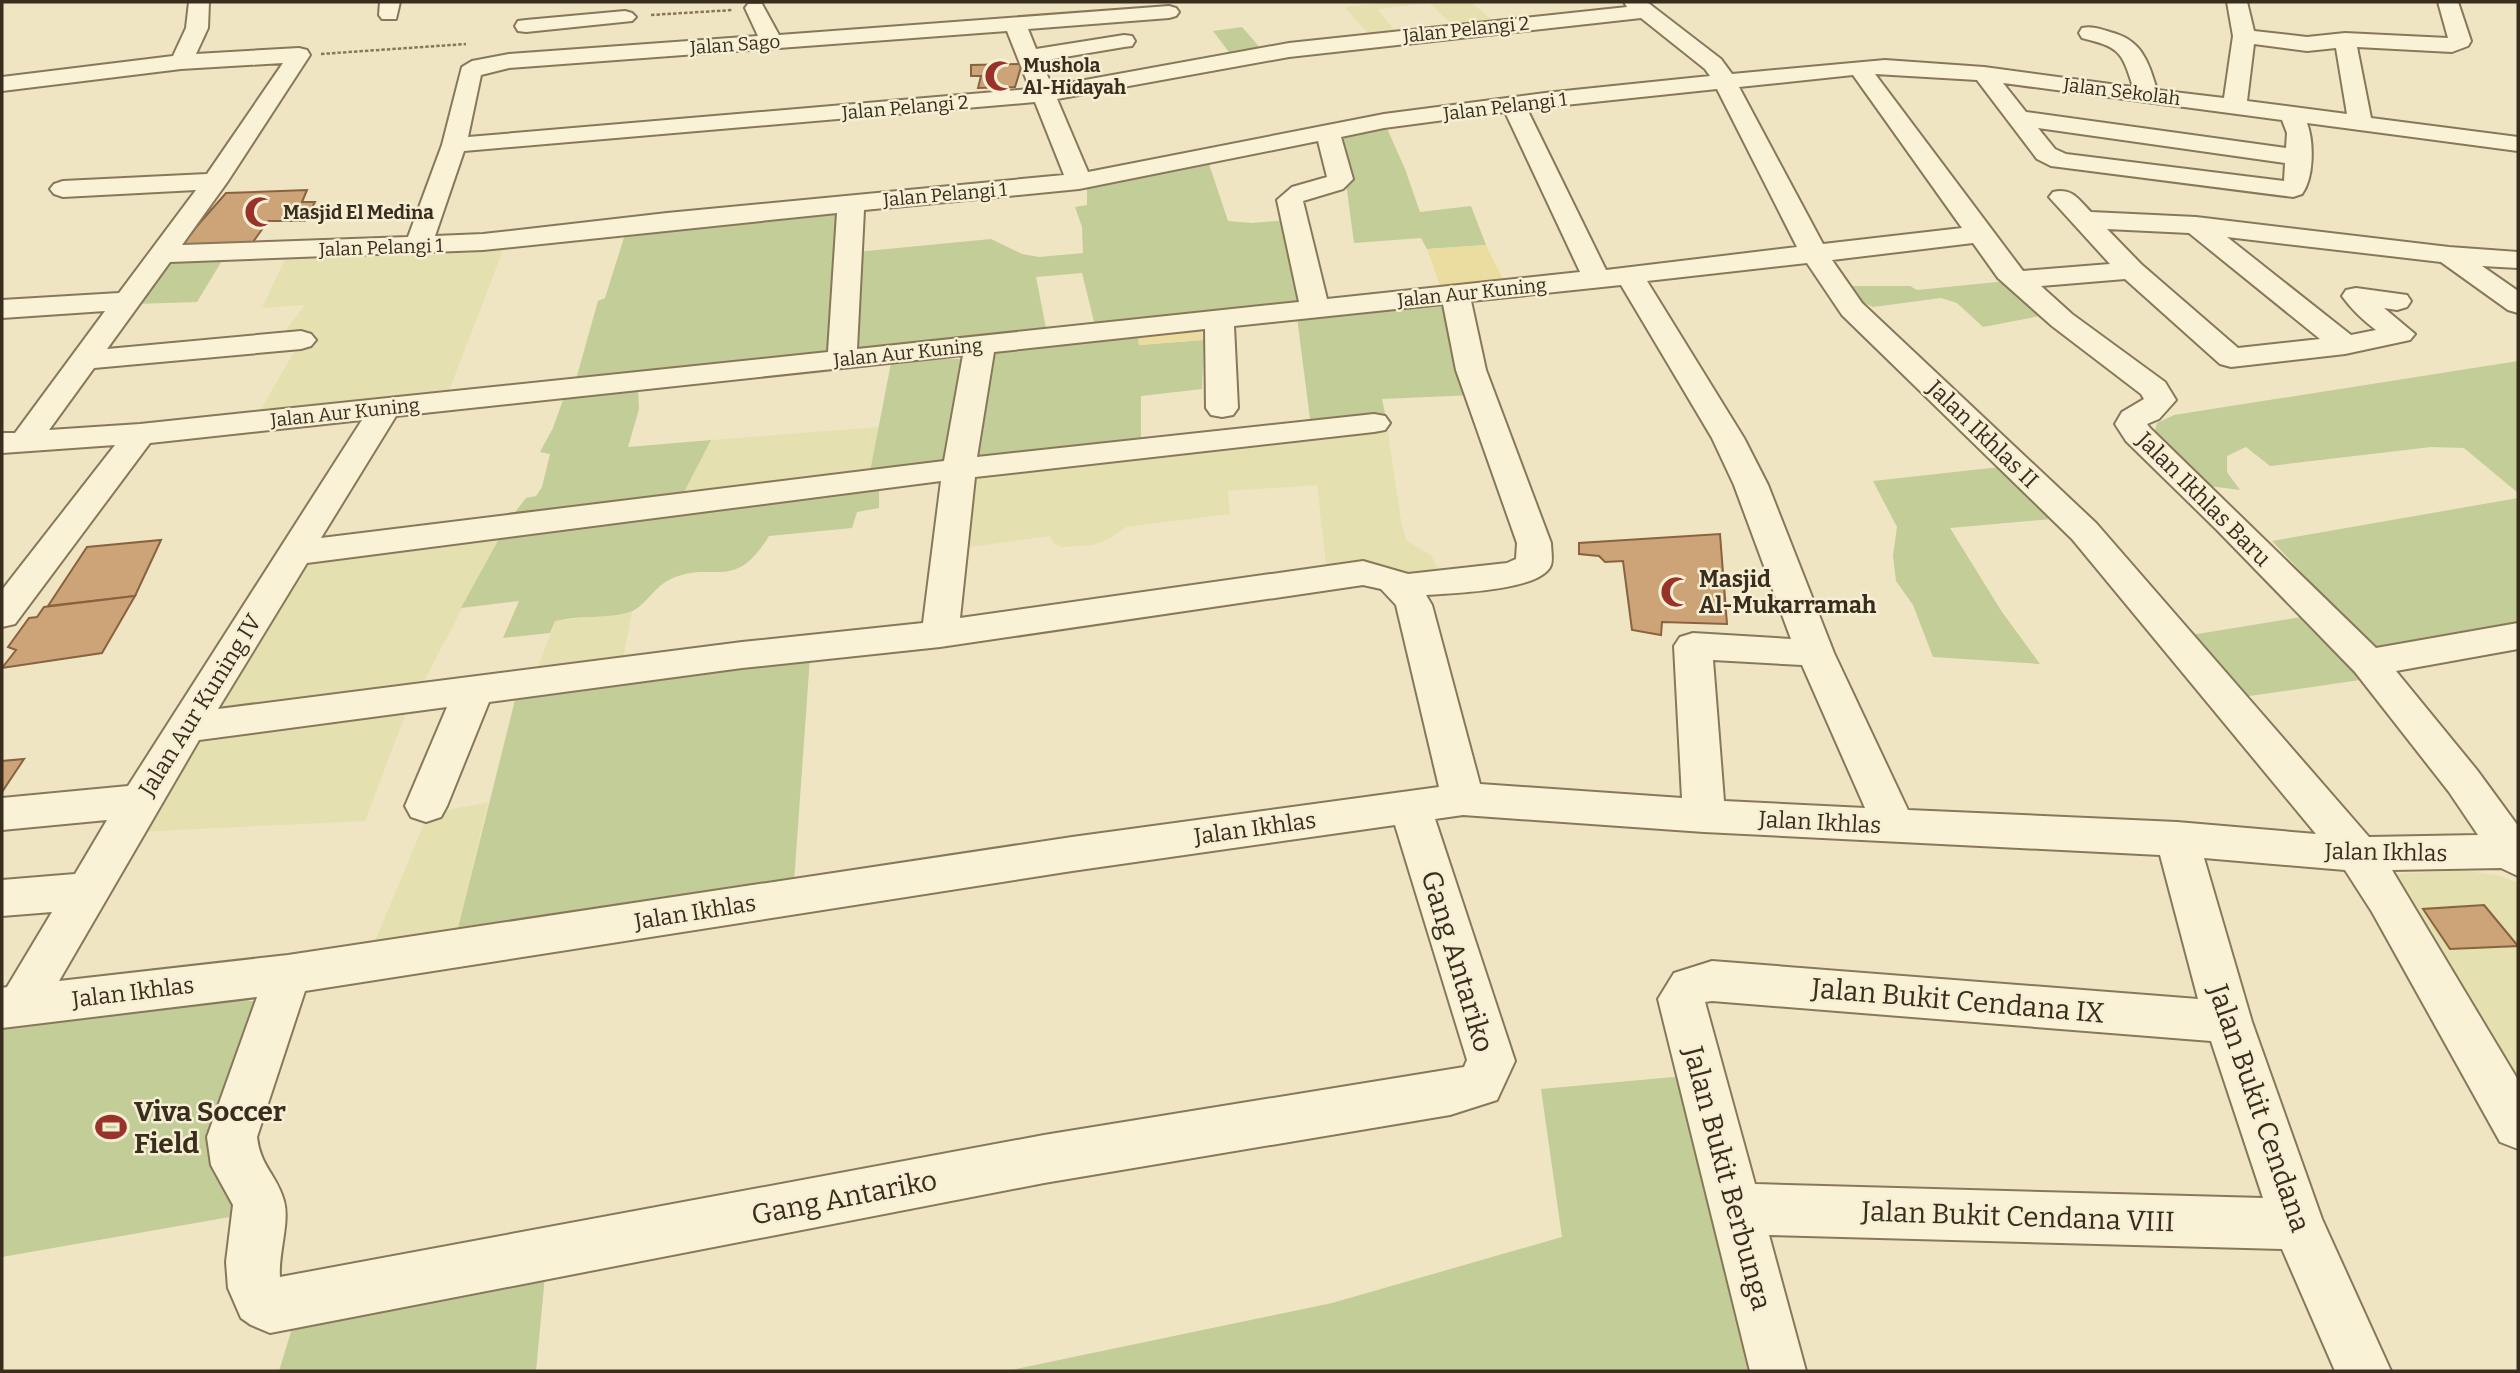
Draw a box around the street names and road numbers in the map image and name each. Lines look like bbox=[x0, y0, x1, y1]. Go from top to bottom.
street label: Jalan Pelangi 2 bbox=[1401, 11, 1530, 48]
street label: Jalan Sago bbox=[688, 30, 781, 59]
street label: Jalan Sekolah bbox=[2061, 73, 2182, 110]
street label: Jalan Pelangi 1 bbox=[1441, 87, 1568, 126]
street label: Jalan Pelangi 2 bbox=[840, 91, 969, 125]
street label: Jalan Pelangi 1 bbox=[881, 178, 1008, 211]
street label: Jalan Pelangi 1 bbox=[318, 234, 444, 261]
street label: Jalan Aur Kuning bbox=[1395, 273, 1548, 312]
street label: Jalan Aur Kuning bbox=[831, 333, 984, 372]
street label: Jalan Ikhlas II bbox=[1921, 373, 2044, 494]
street label: Jalan Aur Kuning bbox=[268, 393, 421, 432]
street label: Jalan Ikhlas Baru bbox=[2130, 425, 2277, 572]
street label: Jalan Aur Kuning IV bbox=[132, 609, 267, 802]
street label: Jalan Ikhlas bbox=[1757, 805, 1882, 839]
street label: Jalan Ikhlas bbox=[1191, 806, 1318, 851]
street label: Jalan Ikhlas bbox=[2323, 837, 2448, 867]
street label: Gang Antariko bbox=[1414, 866, 1501, 1056]
street label: Jalan Ikhlas bbox=[631, 889, 758, 936]
street label: Jalan Ikhlas bbox=[69, 971, 196, 1013]
street label: Jalan Bukit Cendana IX bbox=[1809, 971, 2106, 1030]
street label: Jalan Bukit Cendana bbox=[2201, 979, 2317, 1236]
street label: Jalan Bukit Berbunga bbox=[1676, 1042, 1779, 1314]
street label: Gang Antariko bbox=[749, 1163, 940, 1232]
street label: Jalan Bukit Cendana VIII bbox=[1860, 1195, 2175, 1238]

